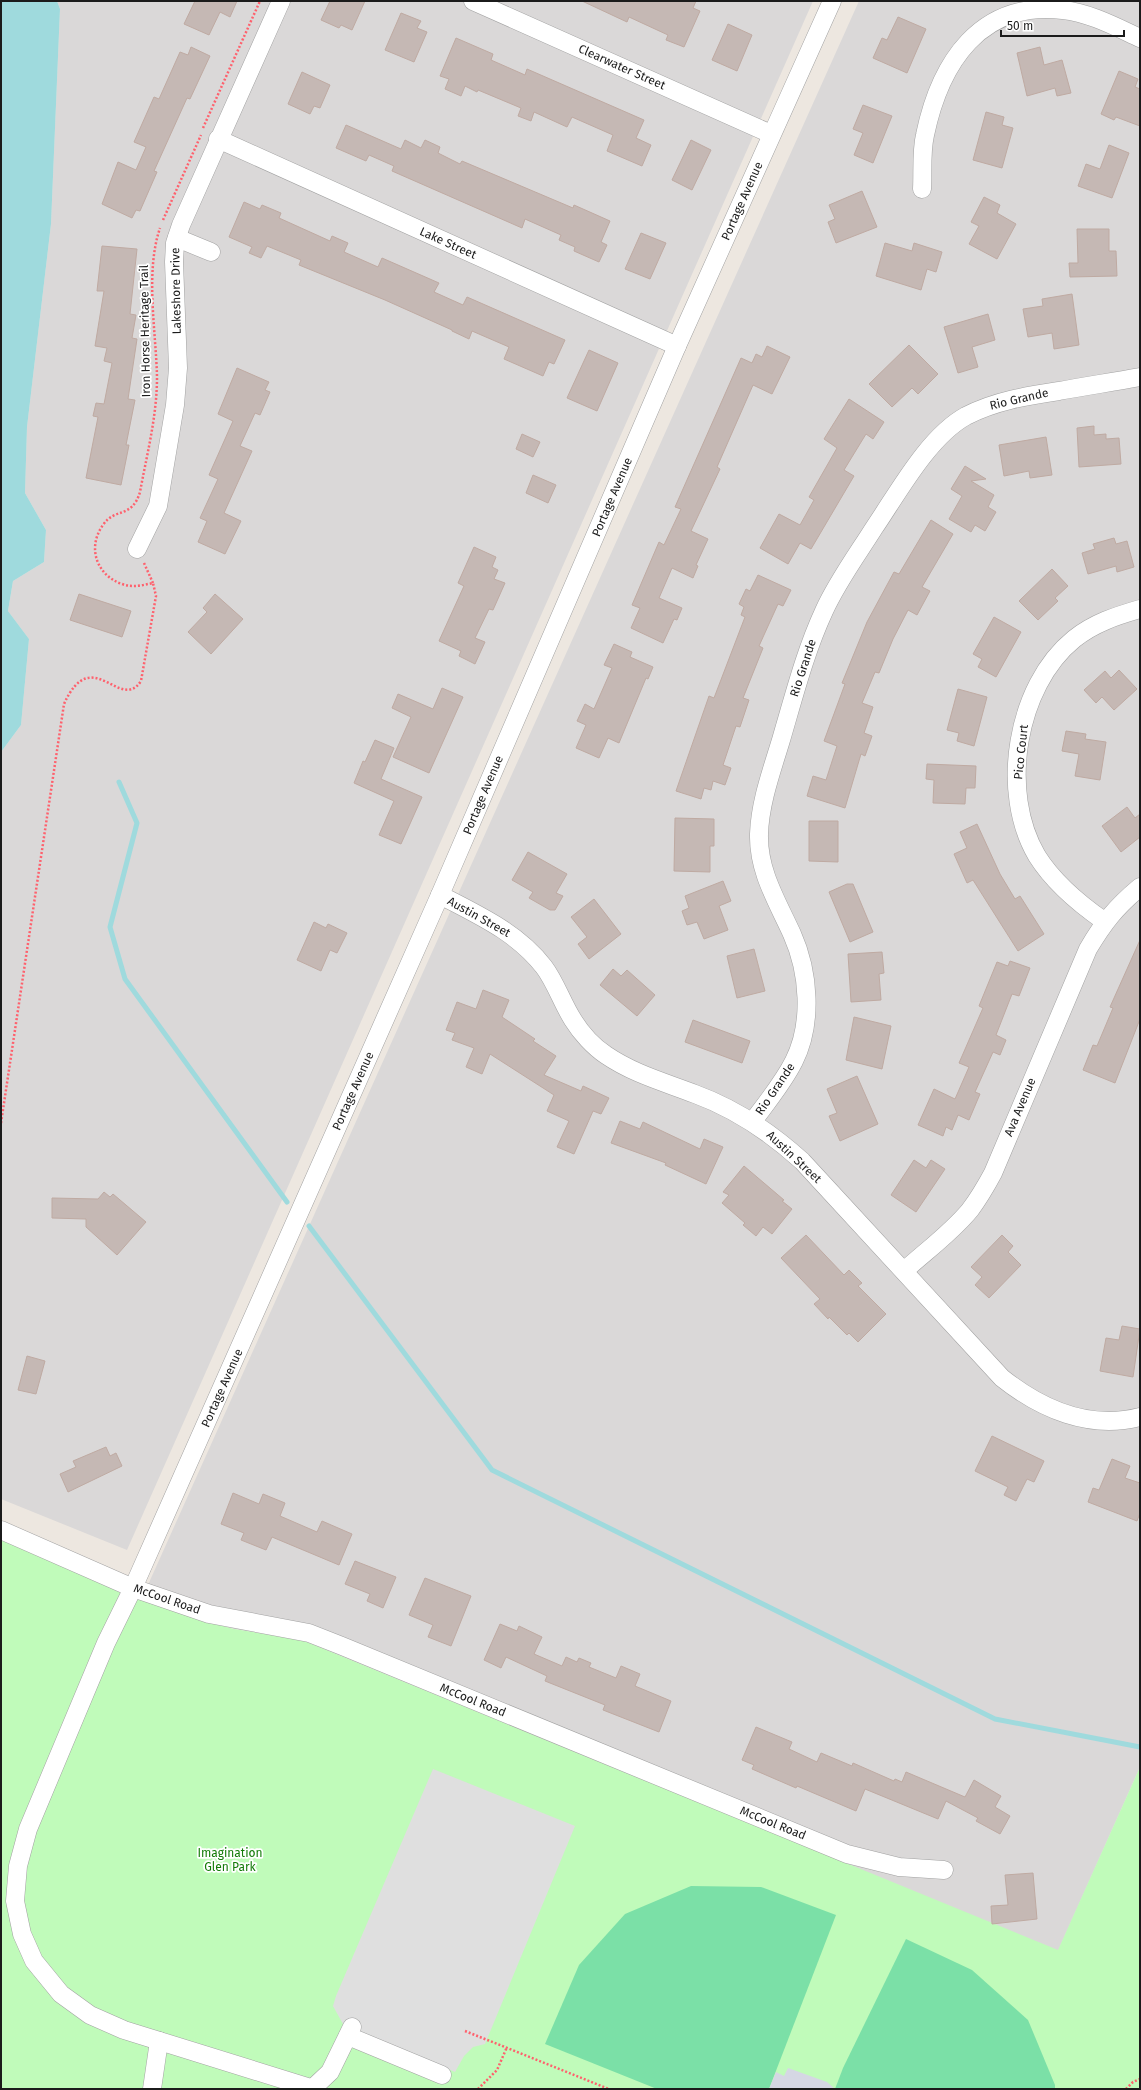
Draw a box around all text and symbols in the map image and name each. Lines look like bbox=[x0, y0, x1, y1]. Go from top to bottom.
scale bar bbox=[1001, 12, 1124, 38]
text: 50 m bbox=[1007, 19, 1033, 33]
street label: Clearwater Street bbox=[576, 42, 668, 93]
street label: Portage Avenue bbox=[718, 160, 766, 242]
street label: Lake Street bbox=[417, 224, 479, 262]
street label: Lakeshore Drive bbox=[168, 248, 184, 334]
street label: Iron Horse Heritage Trail bbox=[137, 264, 153, 397]
street label: Rio Grande bbox=[988, 385, 1050, 413]
street label: Portage Avenue bbox=[589, 455, 635, 539]
street label: Rio Grande bbox=[787, 637, 819, 699]
street label: Pico Court bbox=[1011, 723, 1031, 780]
street label: Portage Avenue bbox=[460, 753, 506, 837]
street label: Austin Street bbox=[445, 894, 514, 940]
street label: Portage Avenue bbox=[329, 1050, 377, 1132]
street label: Rio Grande bbox=[752, 1060, 798, 1118]
street label: Ava Avenue bbox=[1001, 1076, 1039, 1138]
street label: Austin Street bbox=[764, 1128, 825, 1186]
street label: Portage Avenue bbox=[198, 1347, 246, 1429]
street label: McCool Road bbox=[132, 1581, 202, 1617]
street label: McCool Road bbox=[438, 1680, 508, 1720]
street label: McCool Road bbox=[738, 1803, 808, 1843]
park label: Imagination Glen Park bbox=[197, 1846, 263, 1874]

